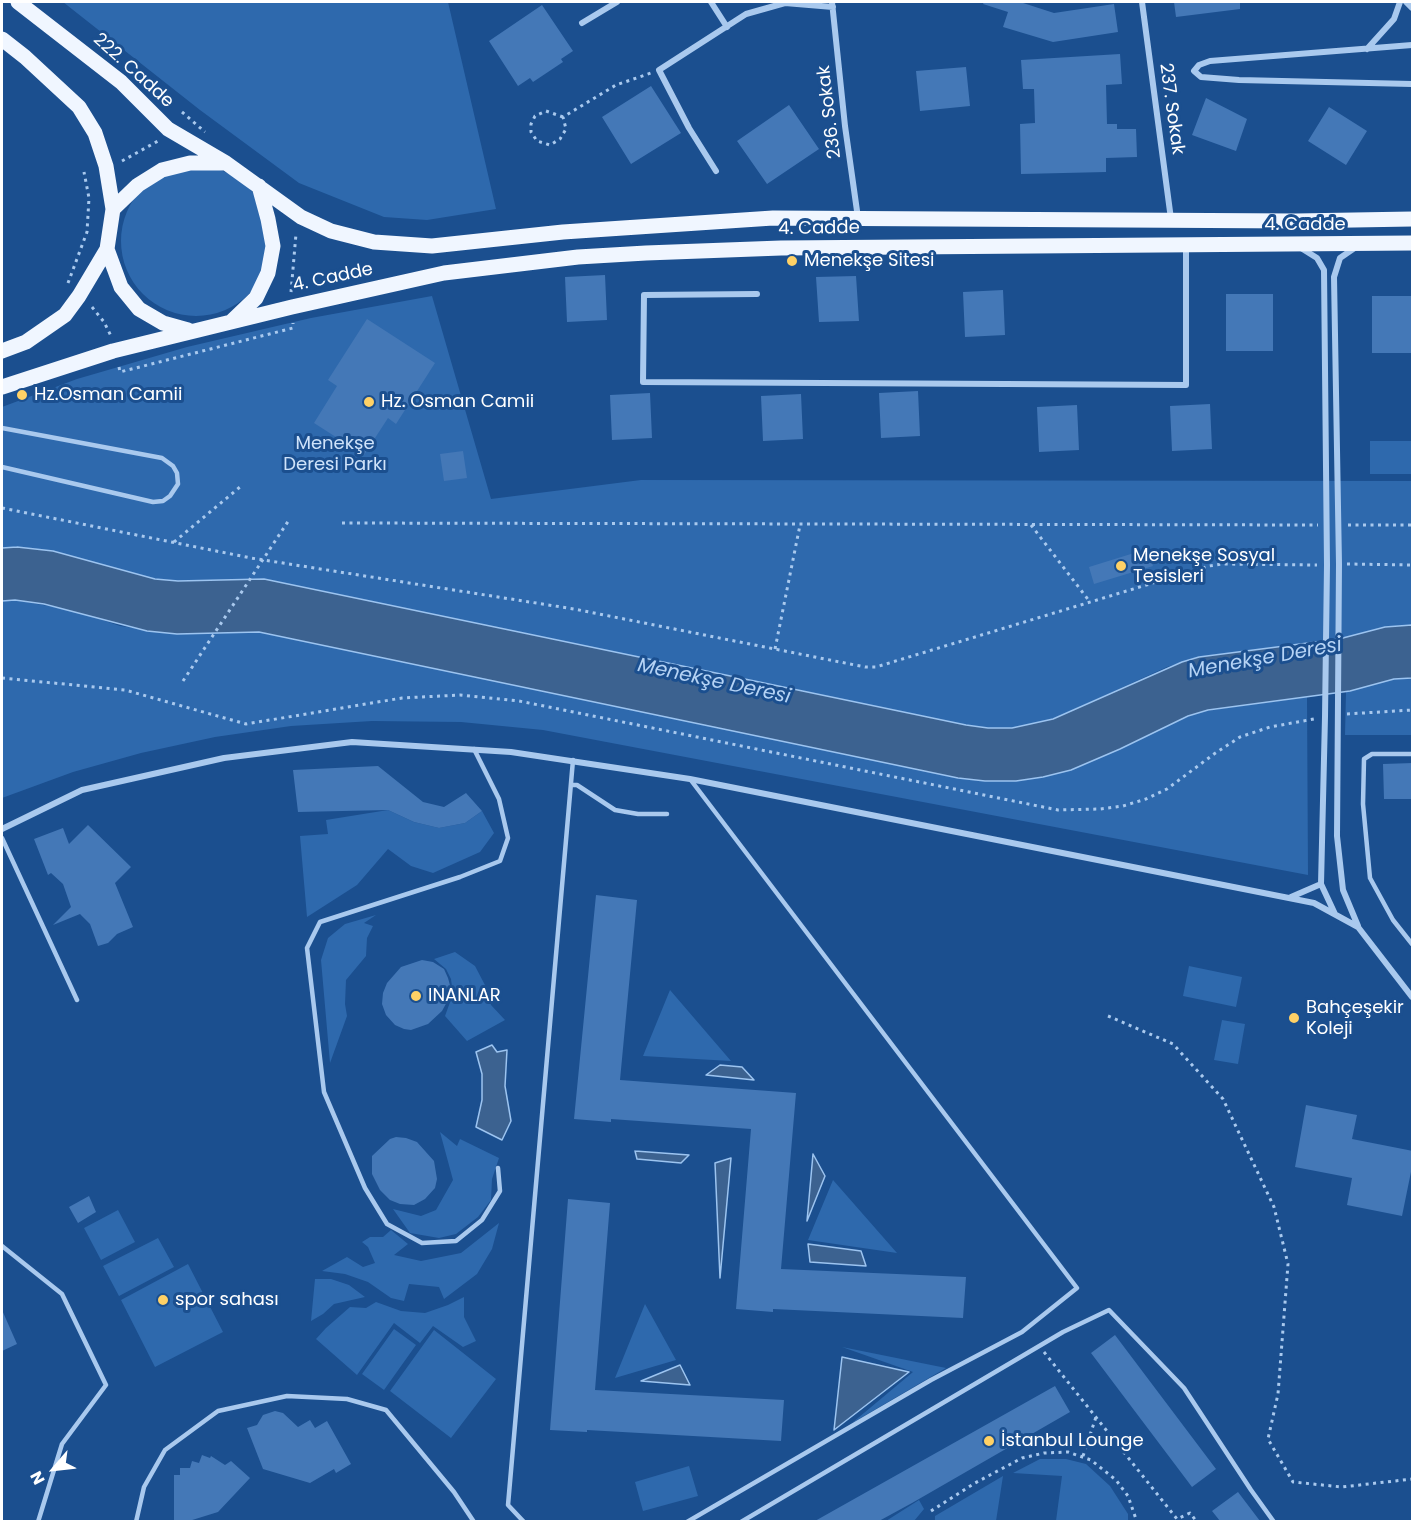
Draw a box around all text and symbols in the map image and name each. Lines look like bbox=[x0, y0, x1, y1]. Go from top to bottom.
street label: 222. Cadde bbox=[88, 29, 178, 113]
street label: 237. Sokak bbox=[1154, 62, 1188, 156]
street label: 236. Sokak bbox=[814, 64, 846, 160]
street label: 4. Cadde bbox=[1264, 214, 1346, 236]
street label: 4. Cadde bbox=[778, 217, 860, 241]
place label: Menekşe Sitesi bbox=[804, 250, 934, 272]
marker: Menekşe Sitesi bbox=[785, 254, 799, 268]
street label: 4. Cadde bbox=[291, 259, 375, 297]
place label: Hz.Osman Camii bbox=[34, 384, 182, 406]
marker: Hz.Osman Camii bbox=[15, 388, 29, 402]
place label: Hz. Osman Camii bbox=[381, 391, 534, 413]
marker: Hz. Osman Camii bbox=[362, 395, 376, 409]
park label: Menekşe Deresi Parkı bbox=[283, 433, 387, 476]
place label: Menekşe Sosyal Tesisleri bbox=[1133, 545, 1275, 588]
marker: Menekşe Sosyal Tesisleri bbox=[1114, 559, 1128, 573]
water label: Menekşe Deresi bbox=[1186, 634, 1344, 684]
water label: Menekşe Deresi bbox=[635, 654, 793, 710]
place label: INANLAR bbox=[428, 985, 501, 1007]
marker: INANLAR bbox=[409, 989, 423, 1003]
place label: Bahçeşekir Koleji bbox=[1306, 997, 1404, 1040]
marker: Bahçeşekir Koleji bbox=[1287, 1011, 1301, 1025]
place label: spor sahası bbox=[175, 1289, 279, 1311]
marker: spor sahası bbox=[156, 1293, 170, 1307]
place label: İstanbul Lounge bbox=[1001, 1430, 1144, 1452]
marker: İstanbul Lounge bbox=[982, 1434, 996, 1448]
north arrow bbox=[24, 1439, 84, 1499]
text: N bbox=[25, 1467, 51, 1488]

